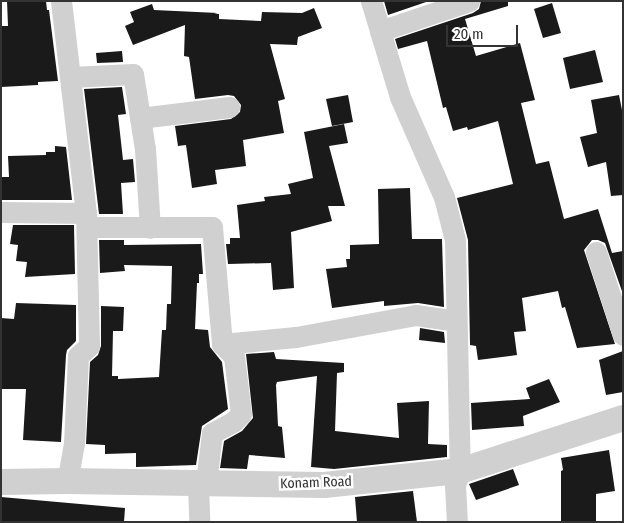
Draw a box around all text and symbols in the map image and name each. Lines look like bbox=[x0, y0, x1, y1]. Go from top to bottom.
scale bar bbox=[449, 15, 522, 47]
text: 20 m bbox=[454, 25, 484, 43]
street label: Konam Road bbox=[280, 473, 352, 493]

